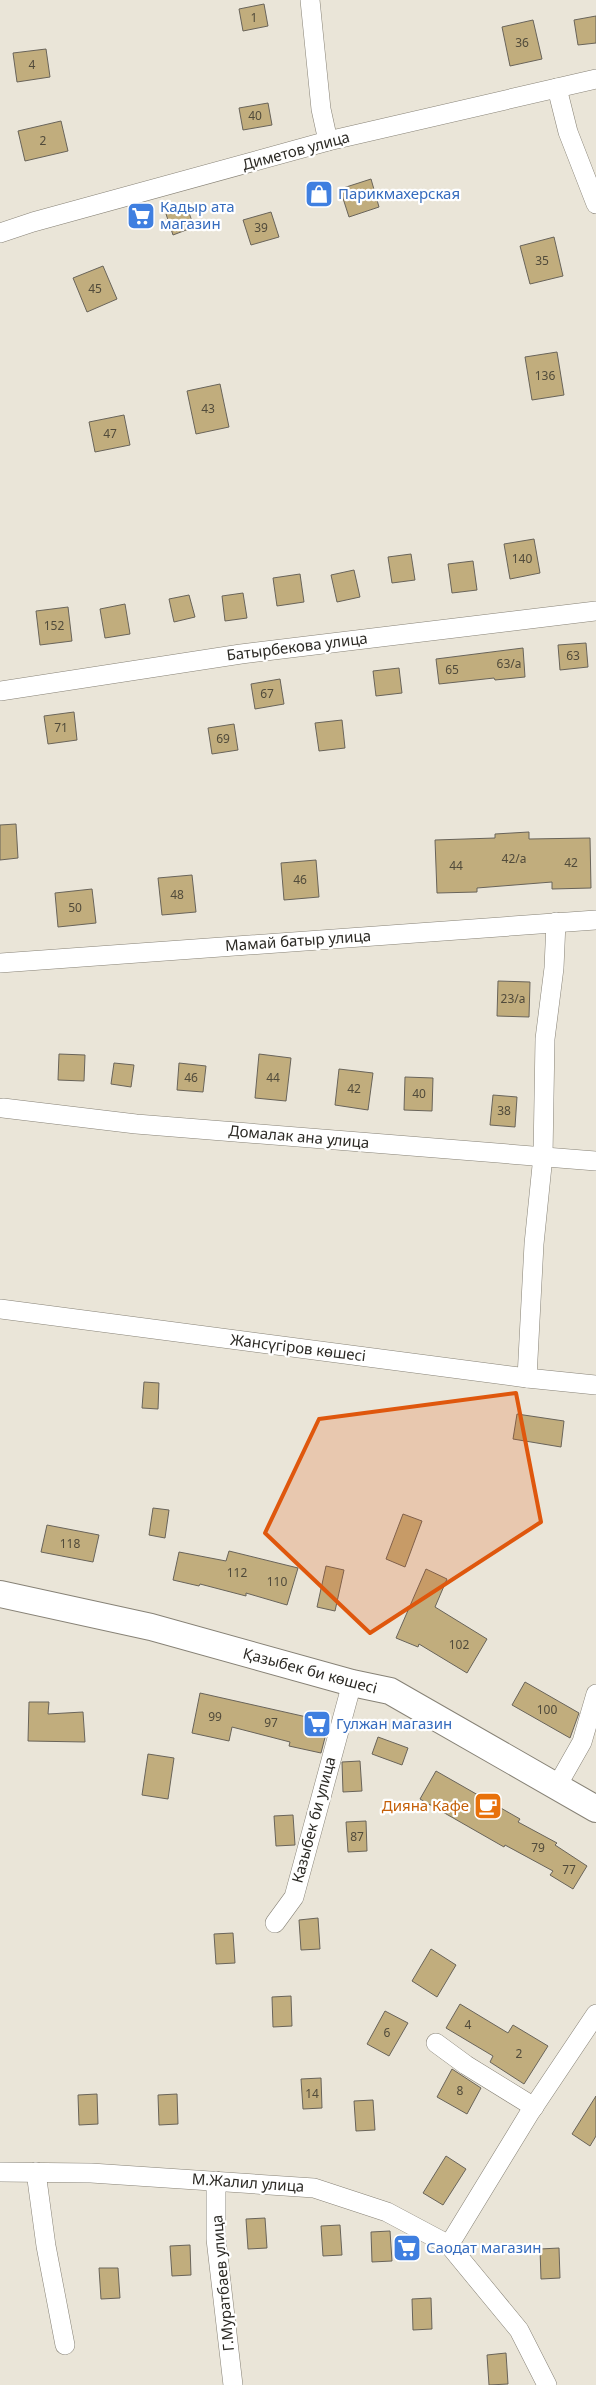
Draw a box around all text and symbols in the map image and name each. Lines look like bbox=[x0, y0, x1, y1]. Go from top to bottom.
house number: 1 bbox=[251, 9, 257, 26]
house number: 36 bbox=[515, 34, 529, 51]
house number: 4 bbox=[29, 56, 36, 73]
house number: 40 bbox=[248, 107, 262, 124]
street label: Диметов улица bbox=[240, 126, 352, 174]
house number: 2 bbox=[40, 132, 47, 149]
shop icon: Парикмахерская bbox=[304, 179, 334, 209]
place label: Парикмахерская bbox=[338, 183, 460, 203]
place label: Кадыр ата магазин bbox=[160, 196, 235, 233]
supermarket icon: Кадыр ата магазин bbox=[126, 201, 156, 231]
house number: 39 bbox=[254, 219, 268, 236]
house number: 35 bbox=[535, 252, 549, 269]
house number: 45 bbox=[88, 280, 102, 297]
house number: 136 bbox=[535, 367, 555, 384]
house number: 43 bbox=[201, 400, 215, 417]
house number: 47 bbox=[103, 425, 117, 442]
house number: 140 bbox=[512, 550, 532, 567]
house number: 152 bbox=[44, 617, 64, 634]
street label: Батырбекова улица bbox=[225, 627, 369, 665]
house number: 63 bbox=[566, 647, 580, 664]
house number: 63/а bbox=[497, 655, 521, 672]
house number: 65 bbox=[445, 661, 459, 678]
house number: 67 bbox=[260, 685, 274, 702]
house number: 71 bbox=[54, 719, 68, 736]
house number: 69 bbox=[216, 730, 230, 747]
house number: 42/а bbox=[502, 850, 526, 867]
house number: 42 bbox=[564, 854, 578, 871]
house number: 44 bbox=[449, 857, 463, 874]
house number: 46 bbox=[293, 871, 307, 888]
house number: 48 bbox=[170, 886, 184, 903]
house number: 50 bbox=[68, 899, 82, 916]
street label: Мамай батыр улица bbox=[224, 925, 371, 955]
house number: 23/а bbox=[501, 990, 525, 1007]
house number: 46 bbox=[184, 1069, 198, 1086]
house number: 44 bbox=[266, 1069, 280, 1086]
house number: 42 bbox=[347, 1080, 361, 1097]
house number: 40 bbox=[412, 1085, 426, 1102]
house number: 38 bbox=[497, 1102, 511, 1119]
street label: Домалак ана улица bbox=[228, 1120, 370, 1152]
street label: Жансүгіров көшесі bbox=[229, 1329, 367, 1365]
house number: 118 bbox=[60, 1535, 80, 1552]
house number: 112 bbox=[227, 1564, 247, 1581]
house number: 110 bbox=[267, 1573, 287, 1590]
house number: 102 bbox=[449, 1636, 469, 1653]
street label: Қазыбек би көшесі bbox=[241, 1643, 380, 1698]
house number: 100 bbox=[537, 1701, 557, 1718]
house number: 99 bbox=[208, 1708, 222, 1725]
supermarket icon: Гулжан магазин bbox=[302, 1709, 332, 1739]
place label: Гулжан магазин bbox=[336, 1713, 452, 1733]
house number: 97 bbox=[264, 1714, 278, 1731]
street label: Казыбек би улица bbox=[287, 1754, 340, 1885]
cafe icon: Дияна Кафе bbox=[473, 1791, 503, 1821]
place label: Дияна Кафе bbox=[382, 1795, 469, 1815]
house number: 87 bbox=[350, 1828, 364, 1845]
house number: 79 bbox=[531, 1839, 545, 1856]
house number: 77 bbox=[562, 1861, 576, 1878]
house number: 4 bbox=[465, 2016, 472, 2033]
house number: 6 bbox=[384, 2024, 391, 2041]
house number: 2 bbox=[516, 2045, 523, 2062]
house number: 8 bbox=[457, 2082, 464, 2099]
house number: 14 bbox=[305, 2085, 319, 2102]
street label: М.Жалил улица bbox=[191, 2168, 305, 2196]
street label: Г.Муратбаев улица bbox=[206, 2214, 238, 2352]
supermarket icon: Саодат магазин bbox=[392, 2233, 422, 2263]
place label: Саодат магазин bbox=[426, 2237, 542, 2257]

